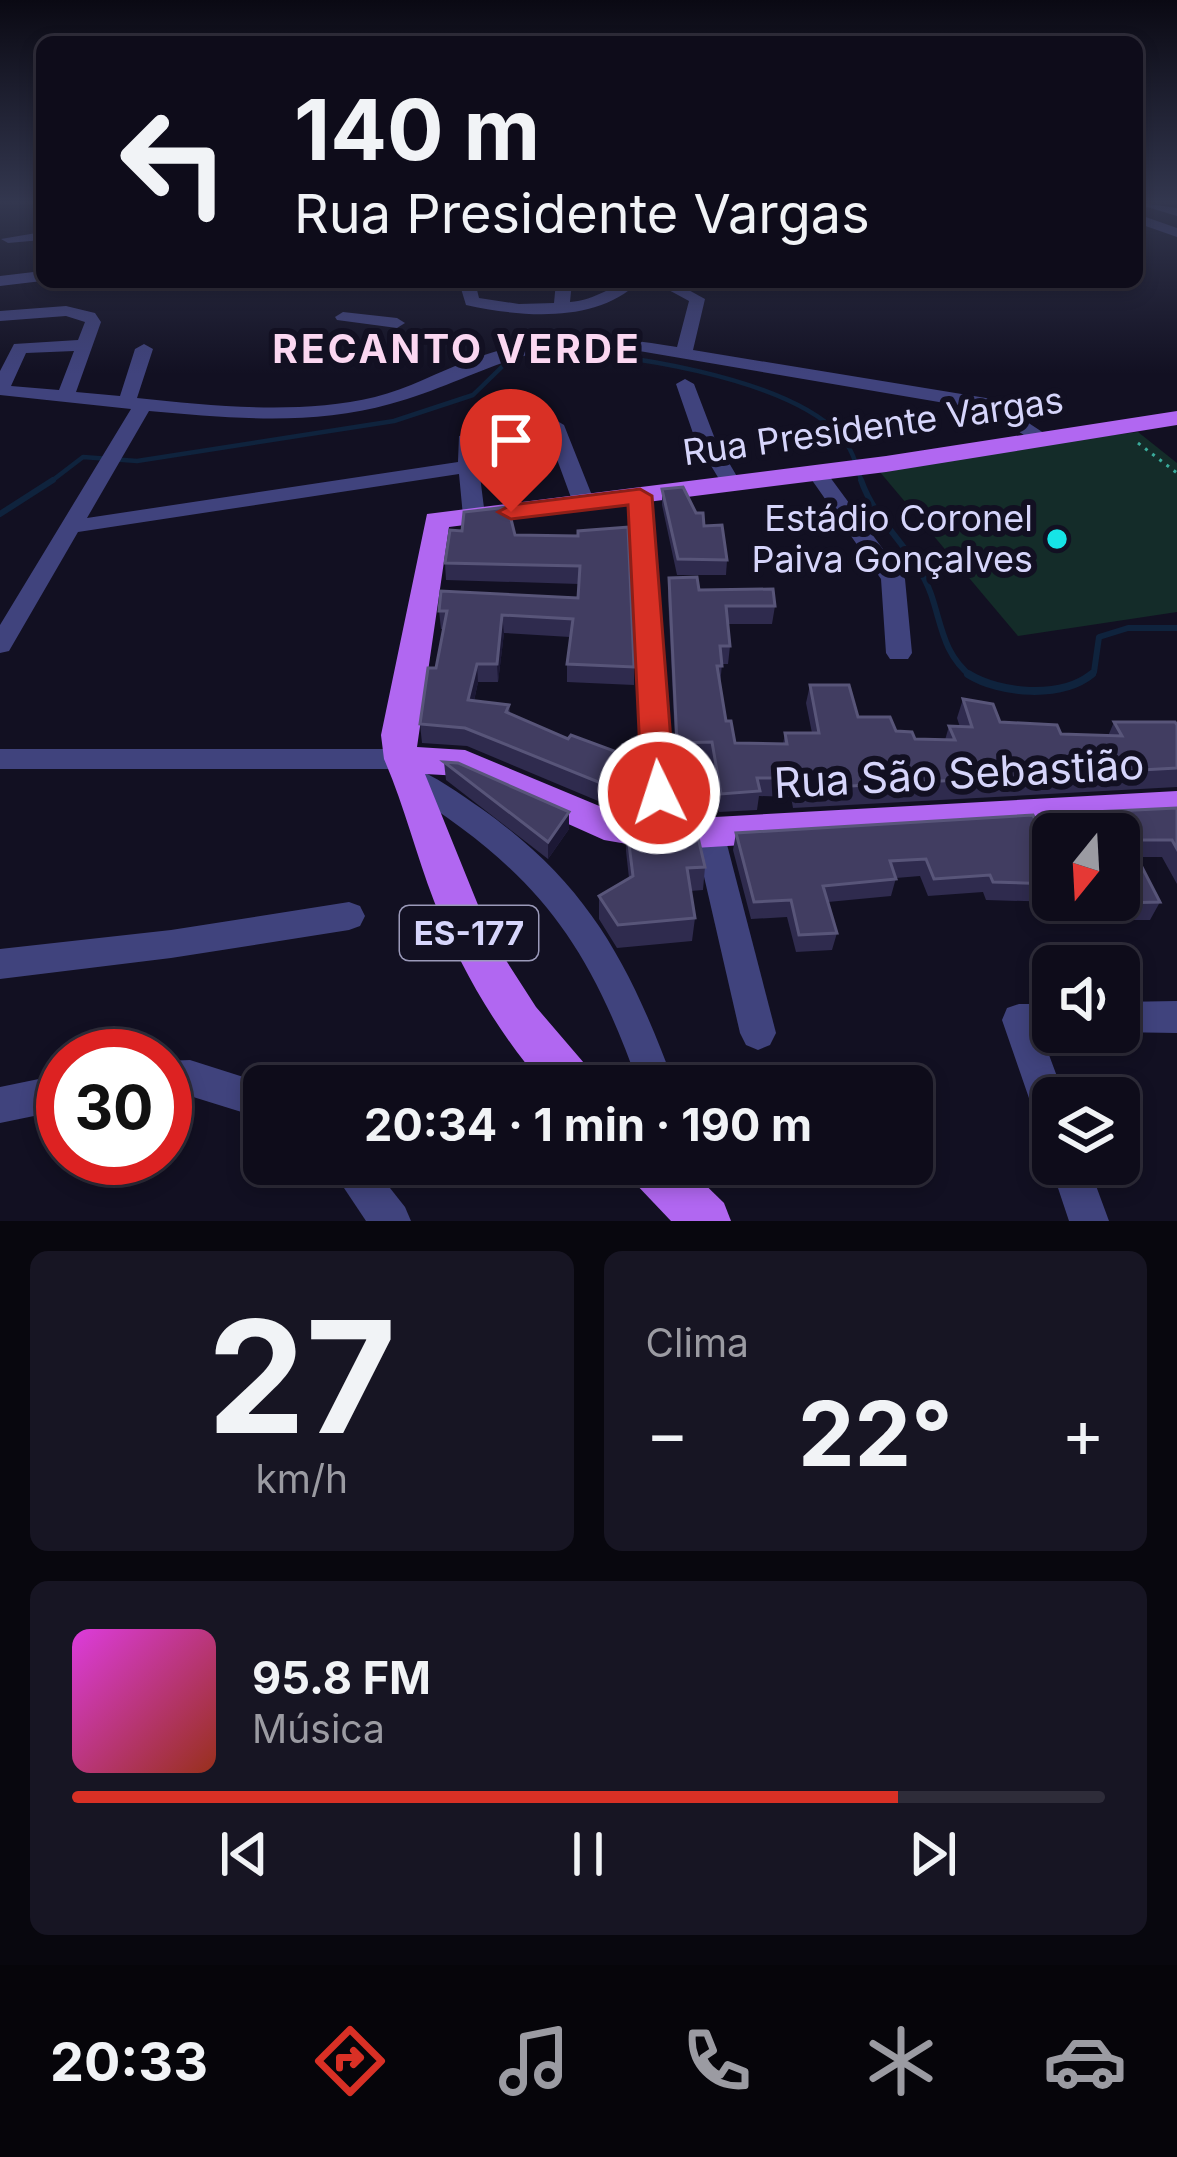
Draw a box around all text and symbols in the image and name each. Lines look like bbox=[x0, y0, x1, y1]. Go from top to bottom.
text: 140 m bbox=[294, 79, 540, 180]
icon: left bbox=[96, 84, 252, 240]
text: Rua Presidente Vargas bbox=[294, 181, 870, 246]
district label: RECANTO VERDE bbox=[272, 325, 642, 372]
street label: Rua Presidente Vargas bbox=[680, 378, 1066, 474]
pin bbox=[460, 389, 562, 512]
icon: arrive bbox=[478, 407, 544, 473]
place label: Estádio Coronel Paiva Gonçalves bbox=[751, 496, 1033, 581]
marker: Estádio Coronel Paiva Gonçalves bbox=[1044, 526, 1070, 552]
position arrow bbox=[596, 730, 722, 856]
street label: Rua São Sebastião bbox=[773, 738, 1145, 808]
north arrow bbox=[1032, 813, 1140, 921]
map controls bbox=[1032, 813, 1140, 1185]
road number: ES-177 bbox=[400, 906, 538, 960]
button: sound bbox=[1032, 945, 1140, 1053]
speed limit sign: 30 bbox=[36, 1029, 192, 1185]
button: layers bbox=[1032, 1077, 1140, 1185]
text: 20:34 · 1 min · 190 m bbox=[364, 1097, 812, 1152]
text: 27 bbox=[207, 1282, 396, 1471]
text: Clima bbox=[646, 1319, 749, 1366]
text: 22° bbox=[798, 1379, 953, 1488]
text: − bbox=[646, 1393, 689, 1473]
text: + bbox=[1061, 1393, 1105, 1473]
text: km/h bbox=[255, 1455, 348, 1502]
text: 95.8 FM bbox=[252, 1650, 431, 1705]
text: Música bbox=[252, 1705, 385, 1752]
icon: previous bbox=[211, 1821, 277, 1887]
icon: pause bbox=[555, 1821, 621, 1887]
icon: next bbox=[900, 1821, 966, 1887]
icon: directions bbox=[308, 2019, 392, 2103]
icon: music bbox=[492, 2019, 576, 2103]
icon: phone bbox=[675, 2019, 759, 2103]
icon: climate bbox=[859, 2019, 943, 2103]
icon: car bbox=[1043, 2019, 1127, 2103]
text: 20:33 bbox=[50, 2029, 208, 2094]

